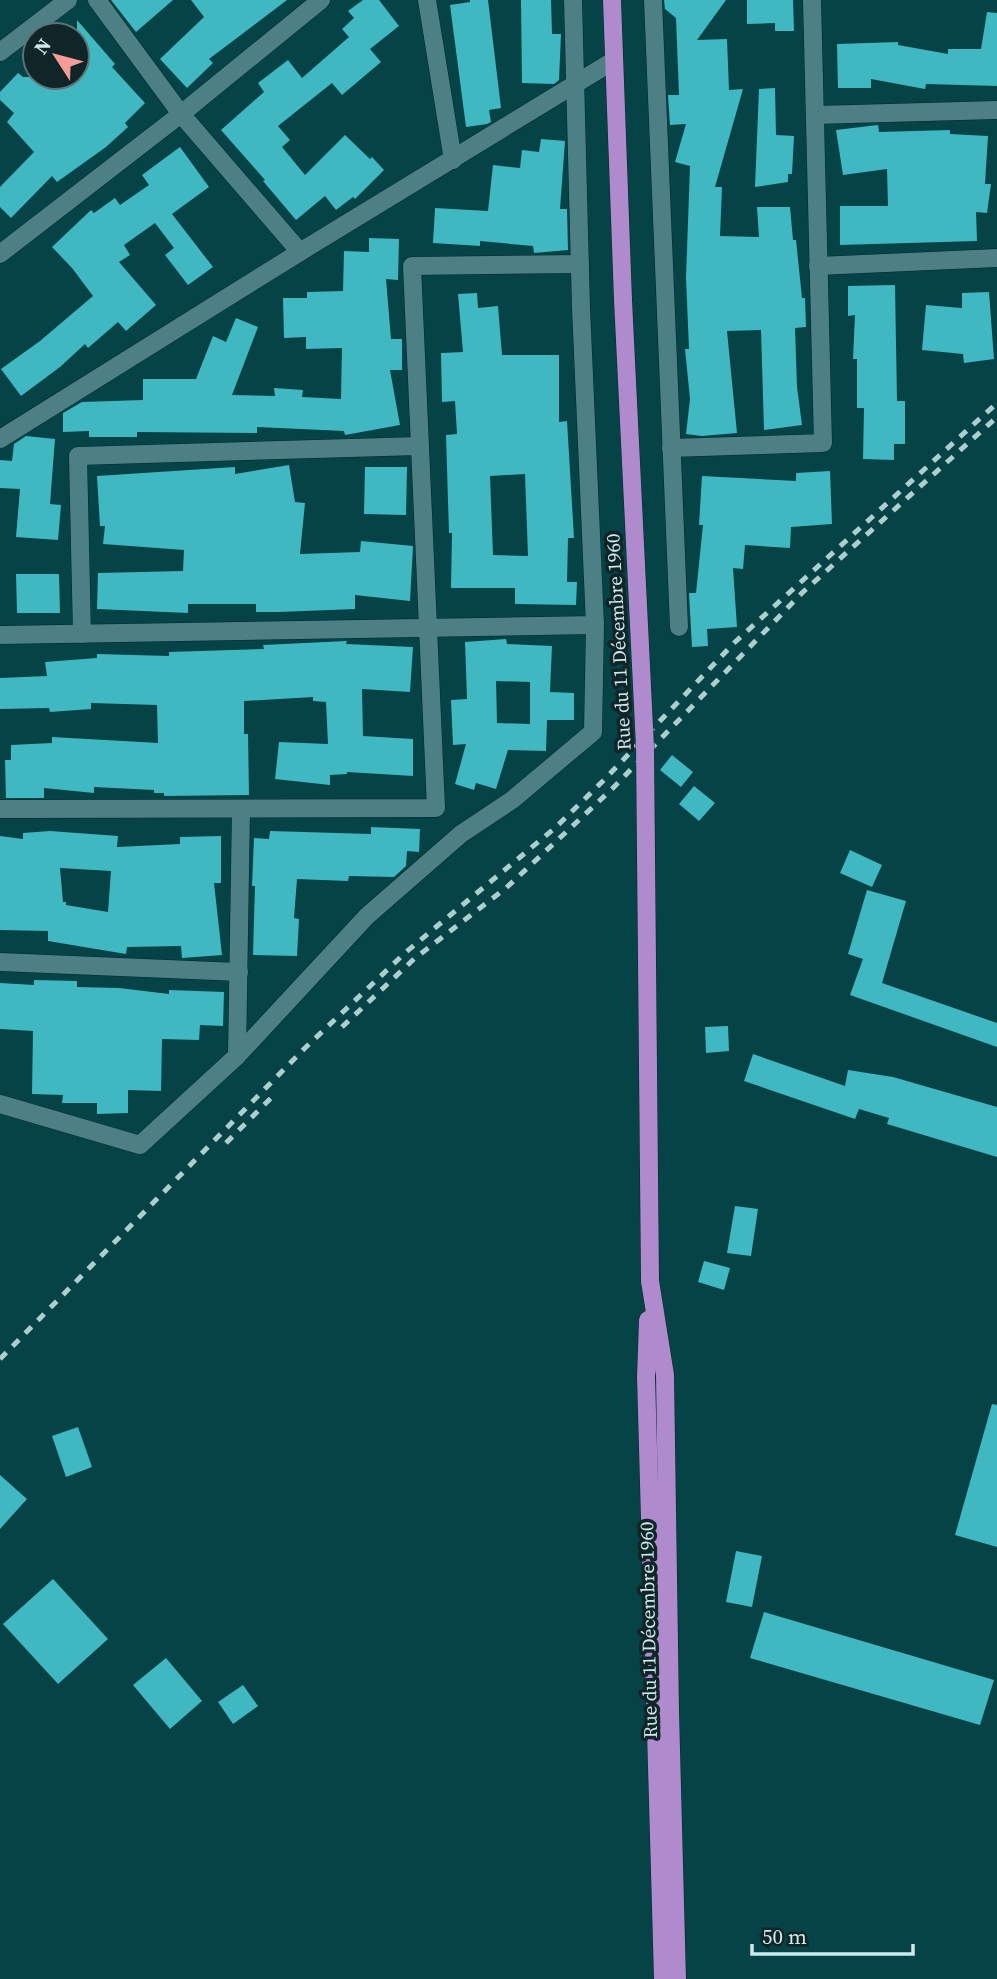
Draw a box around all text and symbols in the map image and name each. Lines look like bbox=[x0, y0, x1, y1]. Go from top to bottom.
north arrow bbox=[21, 21, 91, 91]
text: N bbox=[28, 33, 57, 59]
street label: Rue du 11 Décembre 1960 bbox=[599, 533, 637, 751]
street label: Rue du 11 Décembre 1960 bbox=[633, 1521, 663, 1739]
scale bar bbox=[752, 1912, 913, 1956]
text: 50 m bbox=[762, 1922, 807, 1951]

